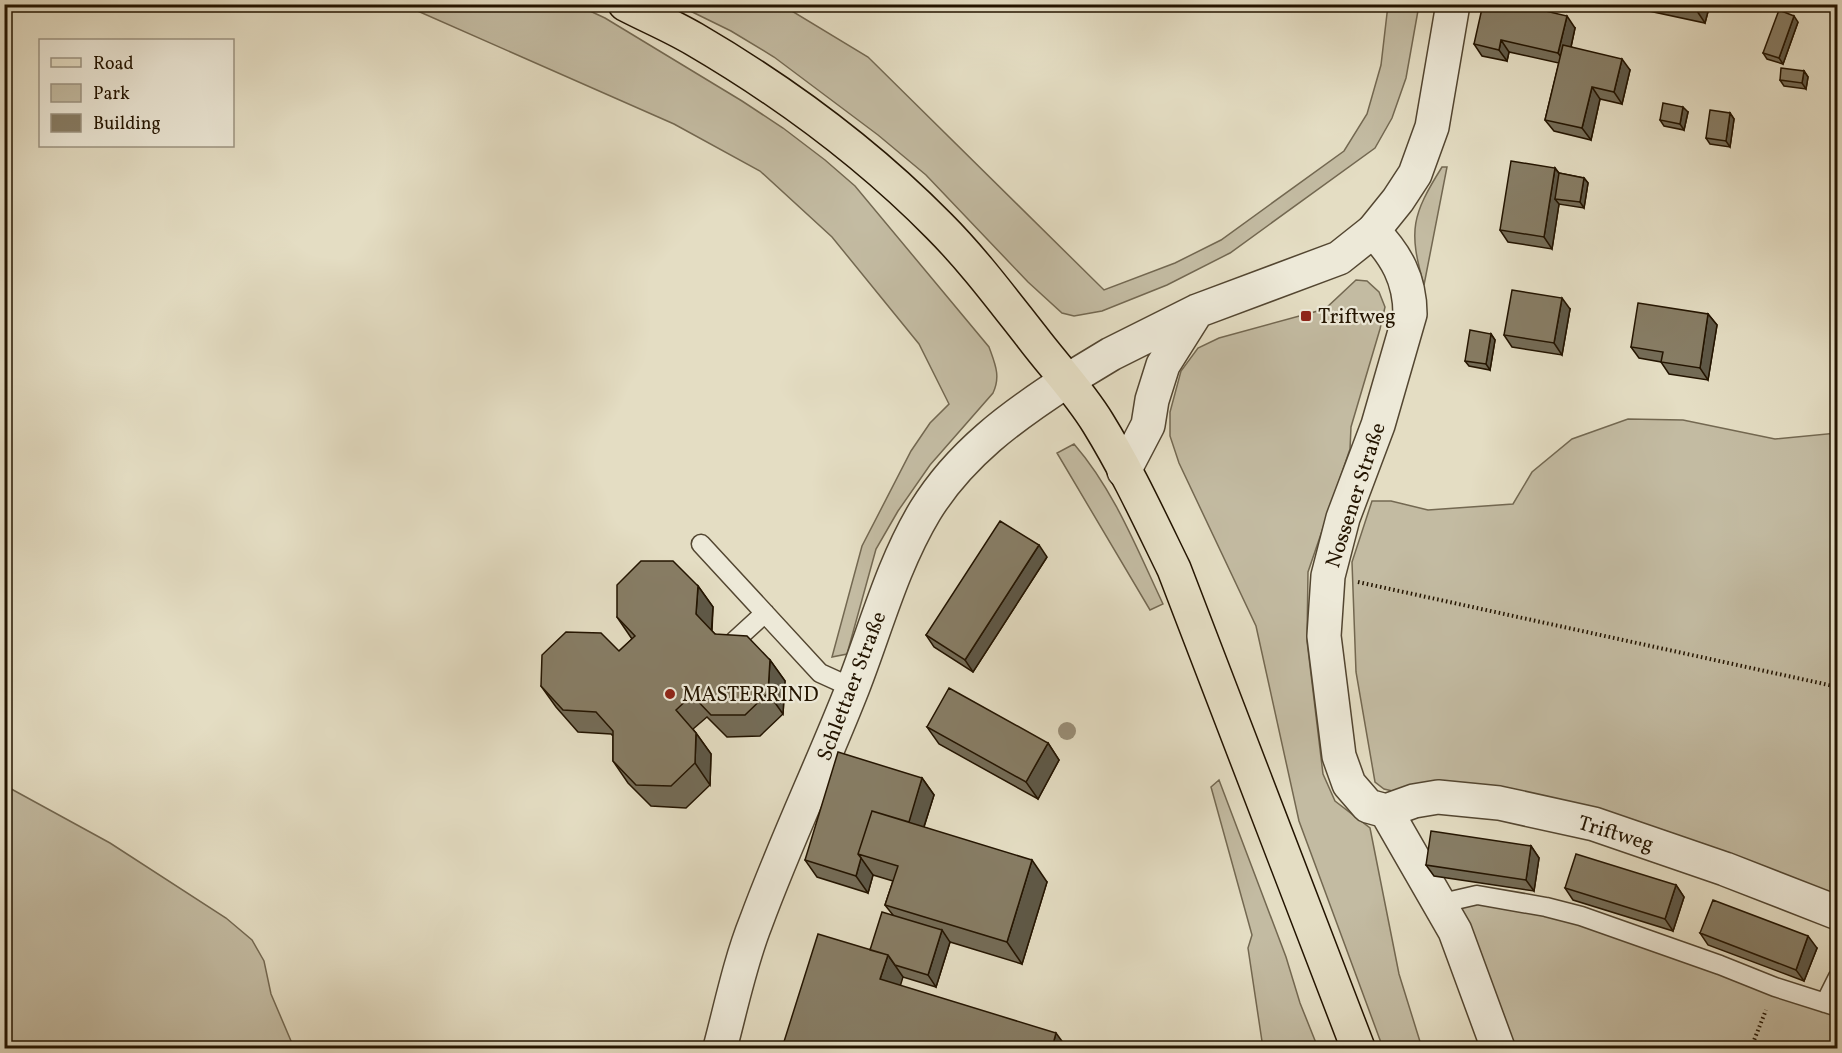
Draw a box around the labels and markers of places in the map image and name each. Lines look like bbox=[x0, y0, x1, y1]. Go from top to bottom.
place label: Triftweg bbox=[1318, 303, 1396, 332]
marker: Triftweg bbox=[1299, 309, 1313, 323]
place label: MASTERRIND bbox=[682, 681, 819, 710]
marker: MASTERRIND bbox=[663, 687, 677, 701]

